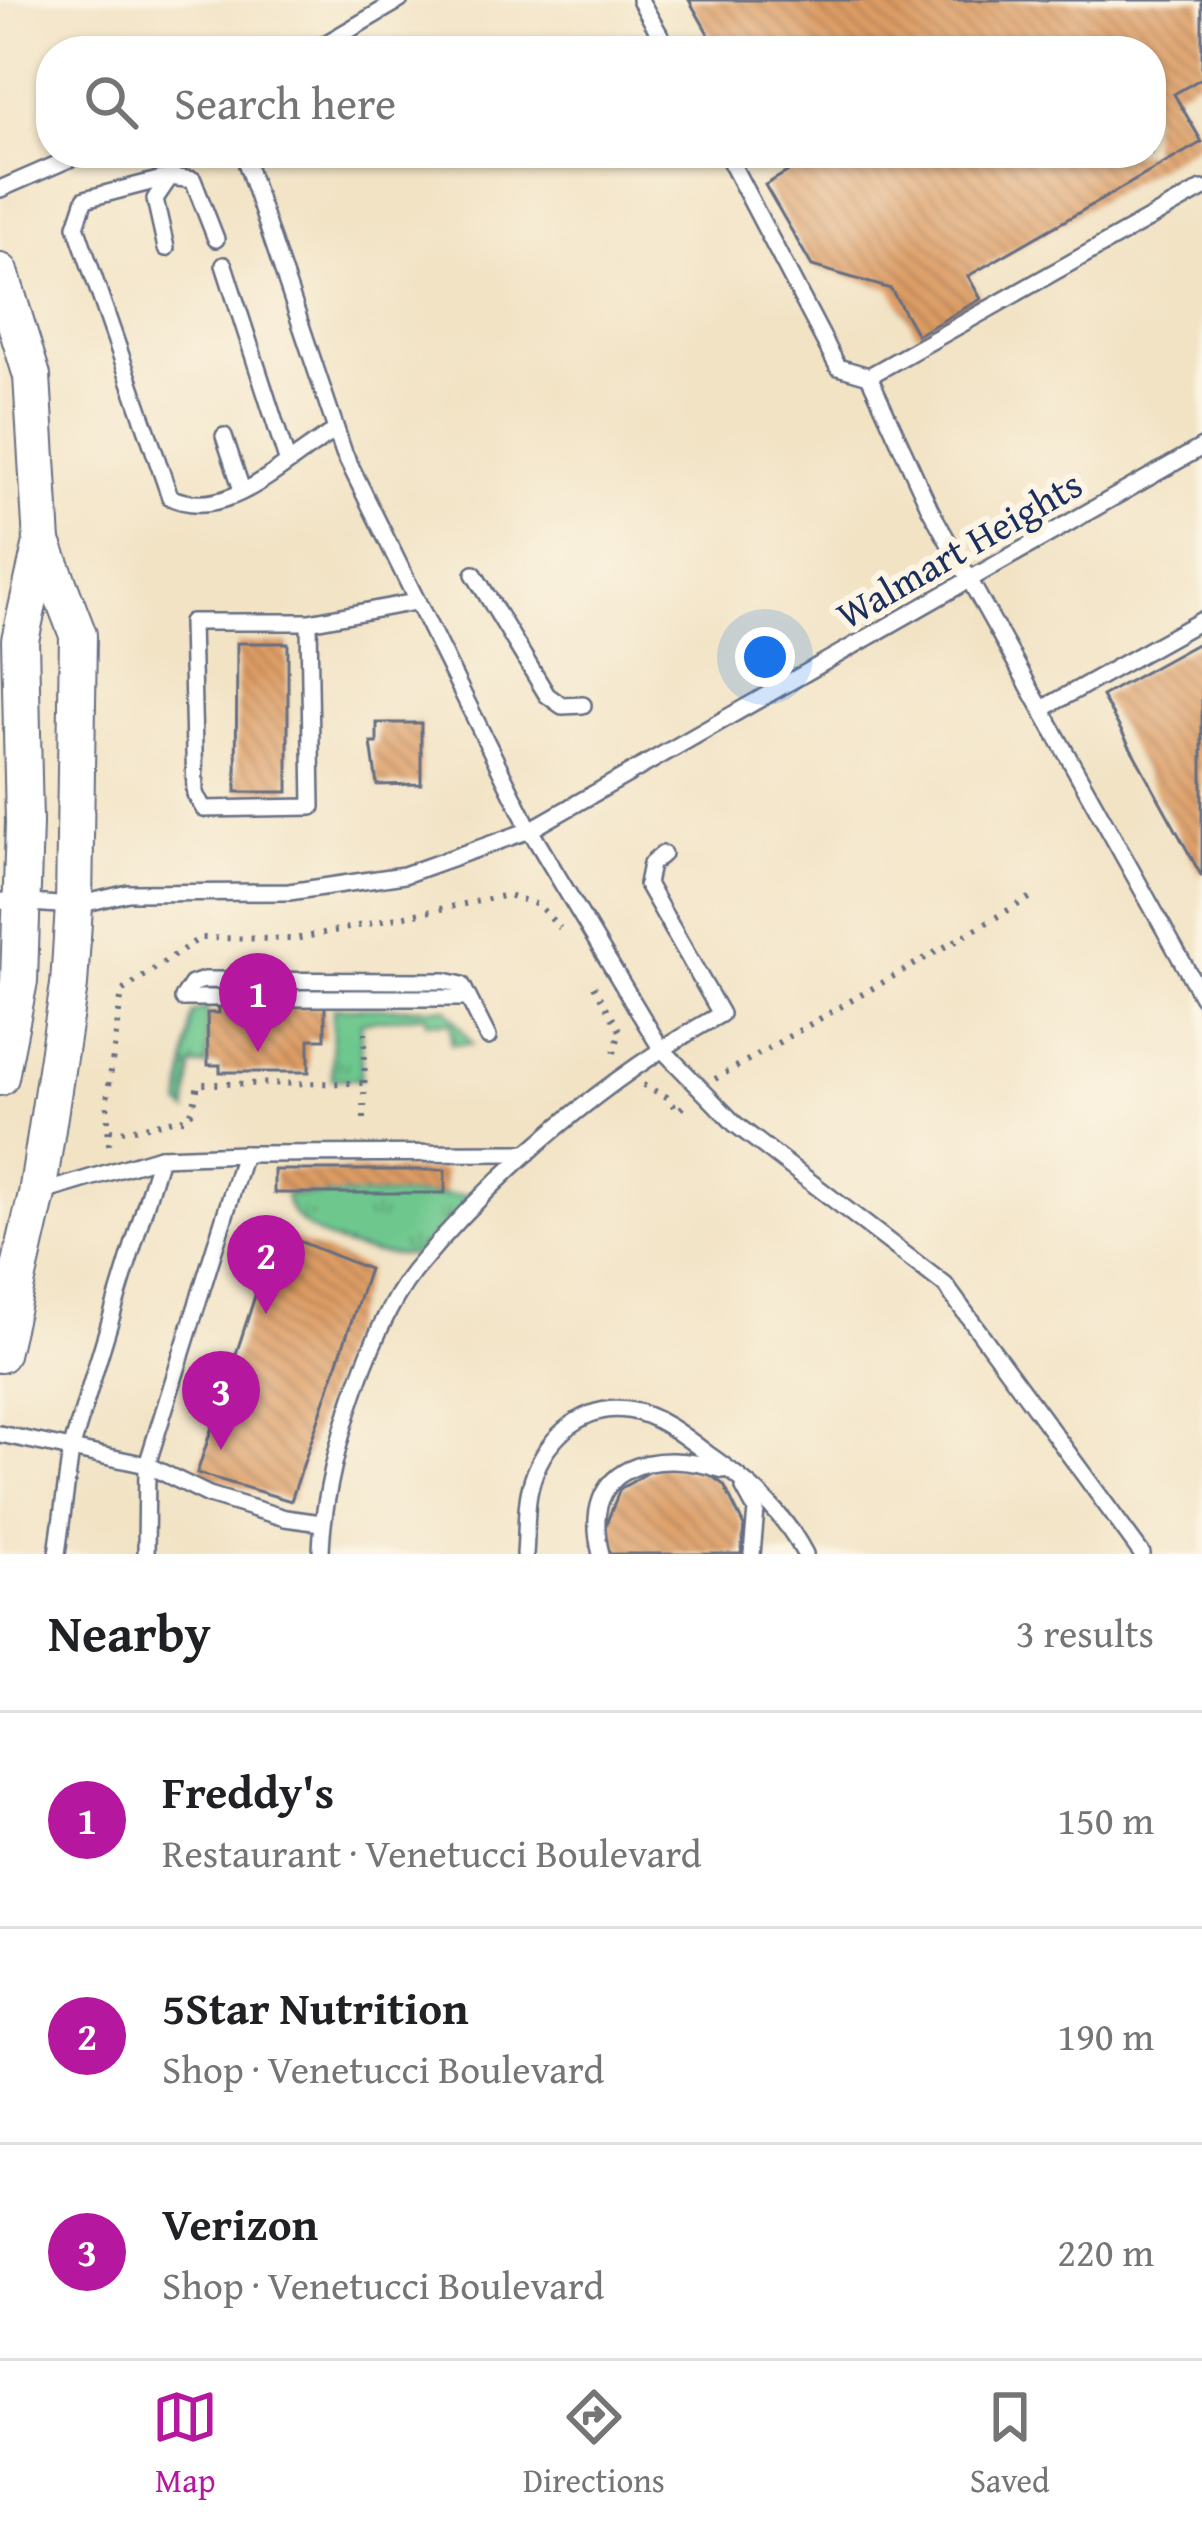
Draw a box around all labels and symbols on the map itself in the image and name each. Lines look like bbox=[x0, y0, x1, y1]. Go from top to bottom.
street label: Walmart Heights bbox=[825, 455, 1092, 642]
your location bbox=[735, 627, 795, 687]
pin: 1 bbox=[219, 953, 297, 1052]
pin: 2 bbox=[227, 1215, 305, 1314]
pin: 3 bbox=[182, 1351, 260, 1450]

